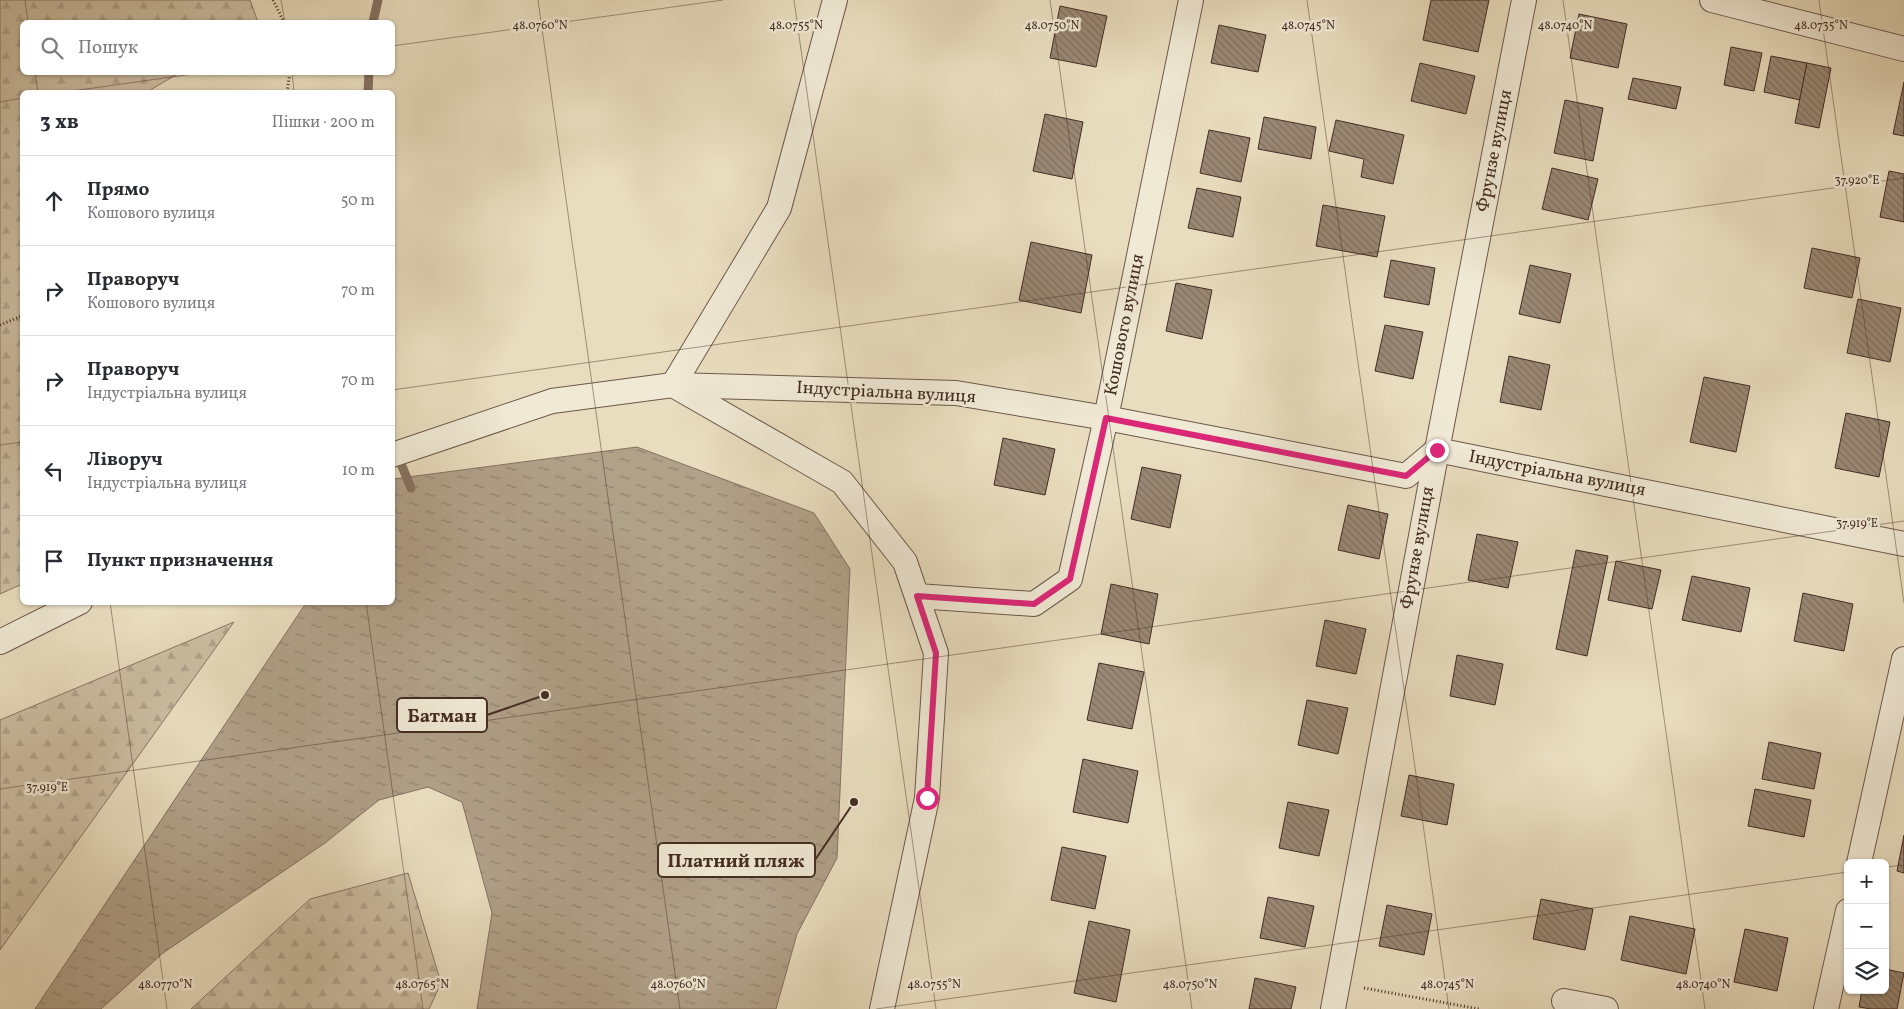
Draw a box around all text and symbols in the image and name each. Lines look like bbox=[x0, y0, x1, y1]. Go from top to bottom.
text: 48.0760°N bbox=[512, 18, 568, 34]
text: 48.0755°N bbox=[769, 18, 823, 34]
text: 48.0750°N bbox=[1025, 18, 1079, 34]
text: 48.0745°N bbox=[1281, 18, 1335, 34]
text: 48.0740°N bbox=[1538, 18, 1593, 34]
text: 48.0735°N bbox=[1794, 18, 1848, 34]
search box bbox=[20, 20, 395, 75]
icon: search bbox=[38, 34, 66, 62]
text: Пошук bbox=[78, 35, 138, 61]
street label: Фрунзе вулиця bbox=[1471, 88, 1519, 214]
text: 3 хв bbox=[40, 108, 79, 137]
text: Пішки · 200 m bbox=[272, 112, 375, 134]
text: 37.920°E bbox=[1835, 173, 1879, 189]
text: Прямо bbox=[87, 177, 149, 203]
icon: ahead bbox=[40, 187, 68, 215]
text: 50 m bbox=[341, 190, 375, 212]
text: Кошового вулиця bbox=[87, 203, 215, 225]
street label: Кошового вулиця bbox=[1099, 252, 1151, 398]
text: Праворуч bbox=[87, 267, 179, 293]
icon: right bbox=[40, 277, 68, 305]
text: 70 m bbox=[341, 280, 375, 302]
text: Кошового вулиця bbox=[87, 293, 215, 315]
text: Праворуч bbox=[87, 357, 179, 383]
icon: right bbox=[40, 367, 68, 395]
text: 70 m bbox=[341, 370, 375, 392]
street label: Індустріальна вулиця bbox=[796, 376, 976, 410]
text: Індустріальна вулиця bbox=[87, 383, 247, 405]
route end bbox=[1426, 439, 1449, 462]
street label: Індустріальна вулиця bbox=[1466, 445, 1648, 503]
text: Ліворуч bbox=[87, 447, 162, 473]
icon: left bbox=[40, 457, 68, 485]
text: 10 m bbox=[342, 460, 375, 482]
text: Індустріальна вулиця bbox=[87, 473, 247, 495]
street label: Фрунзе вулиця bbox=[1395, 485, 1441, 611]
text: 37.919°E bbox=[1836, 516, 1878, 532]
icon: arrive bbox=[40, 547, 68, 575]
text: Пункт призначення bbox=[87, 548, 273, 574]
callout: Батман bbox=[397, 698, 487, 732]
text: Батман bbox=[407, 704, 477, 730]
text: 37.919°E bbox=[26, 780, 68, 796]
route start bbox=[916, 787, 939, 810]
callout: Платний пляж bbox=[658, 843, 815, 877]
text: Платний пляж bbox=[667, 849, 805, 875]
map controls bbox=[1844, 859, 1889, 994]
button: + bbox=[1844, 859, 1889, 904]
button: − bbox=[1844, 904, 1889, 949]
button: layers bbox=[1844, 949, 1889, 994]
text: 48.0770°N bbox=[138, 977, 192, 993]
text: 48.0765°N bbox=[395, 977, 449, 993]
text: 48.0760°N bbox=[650, 977, 706, 993]
text: 48.0755°N bbox=[907, 977, 961, 993]
text: 48.0750°N bbox=[1163, 977, 1217, 993]
text: 48.0745°N bbox=[1420, 977, 1474, 993]
text: 48.0740°N bbox=[1676, 977, 1731, 993]

